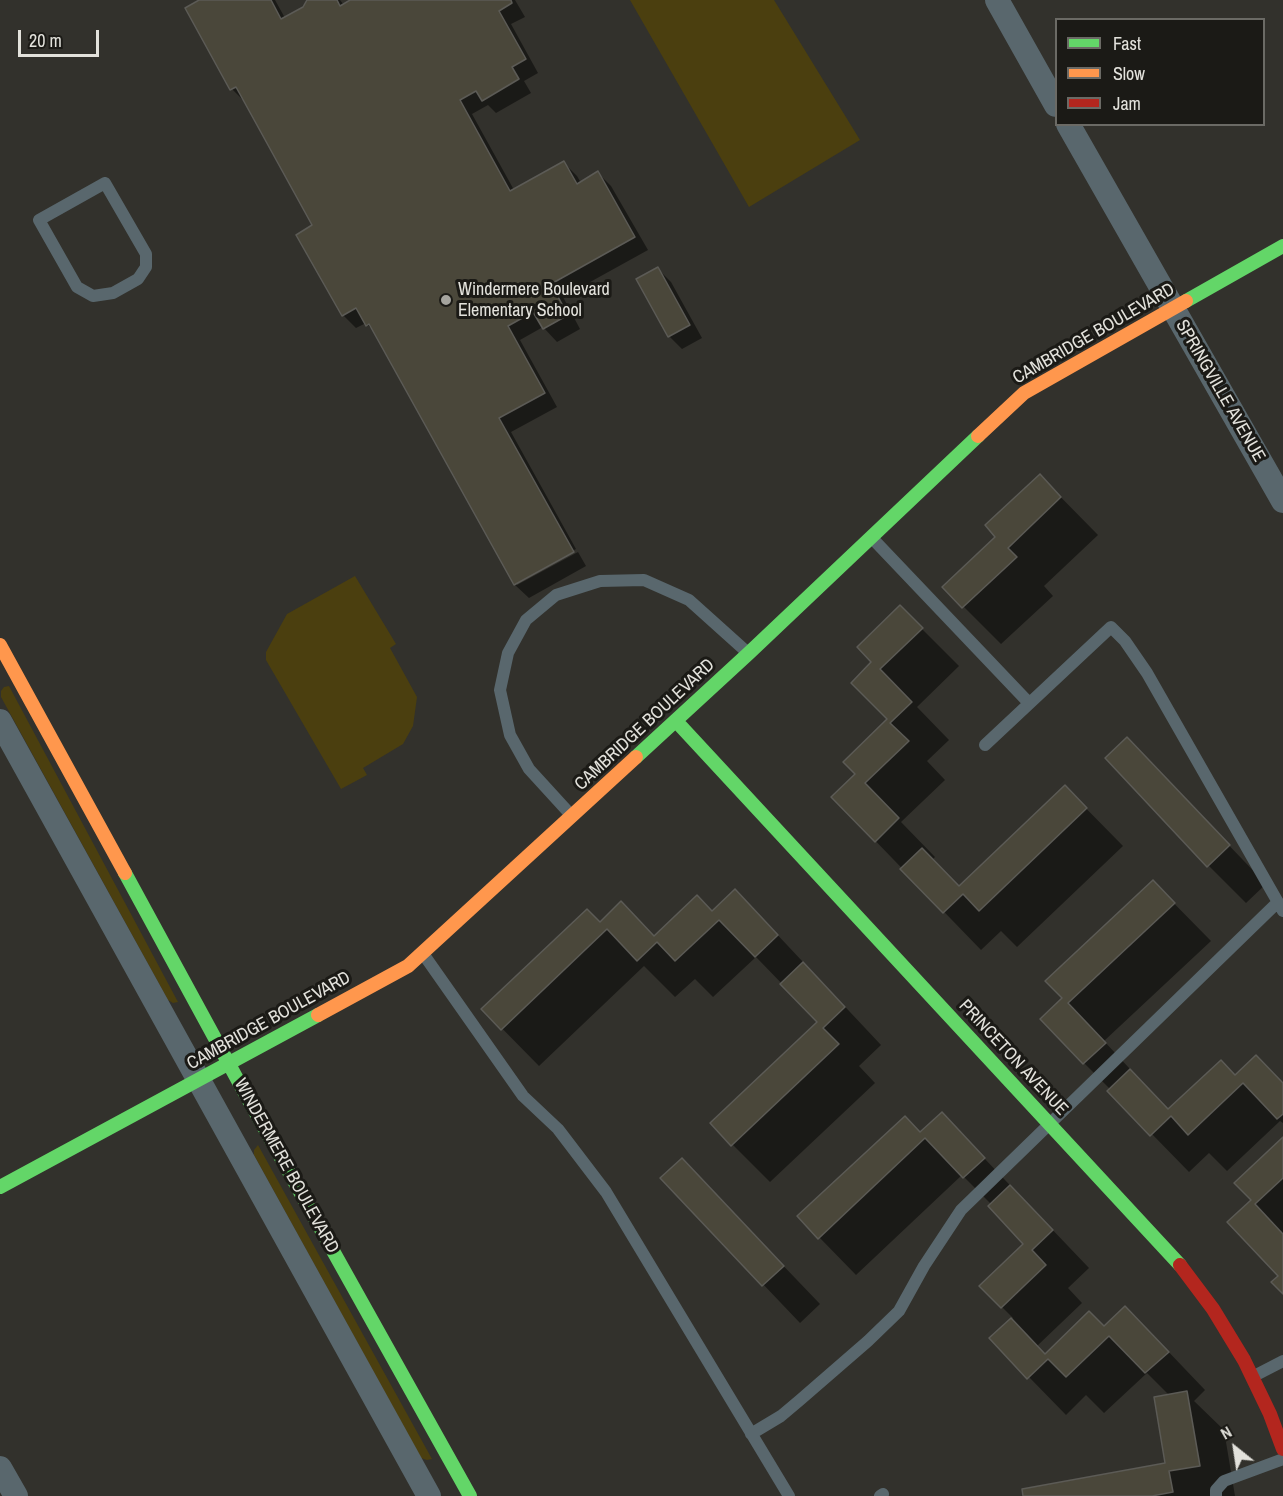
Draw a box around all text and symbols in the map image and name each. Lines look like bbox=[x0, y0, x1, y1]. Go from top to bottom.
scale bar bbox=[21, 18, 102, 56]
legend bbox=[1055, 18, 1265, 126]
text: 20 m bbox=[29, 28, 62, 53]
text: Fast bbox=[1113, 31, 1141, 56]
text: Slow bbox=[1113, 61, 1145, 86]
text: Jam bbox=[1113, 91, 1141, 116]
place label: Windermere Boulevard Elementary School bbox=[458, 279, 610, 322]
street label: CAMBRIDGE BOULEVARD bbox=[1009, 279, 1179, 389]
marker: Windermere Boulevard Elementary School bbox=[439, 293, 453, 307]
street label: SPRINGVILLE AVENUE bbox=[1171, 316, 1269, 466]
street label: CAMBRIDGE BOULEVARD bbox=[571, 655, 719, 795]
street label: CAMBRIDGE BOULEVARD bbox=[184, 967, 354, 1075]
street label: PRINCETON AVENUE bbox=[954, 996, 1072, 1120]
street label: WINDERMERE BOULEVARD bbox=[229, 1075, 343, 1257]
north arrow bbox=[1205, 1418, 1265, 1478]
text: N bbox=[1216, 1421, 1236, 1444]

